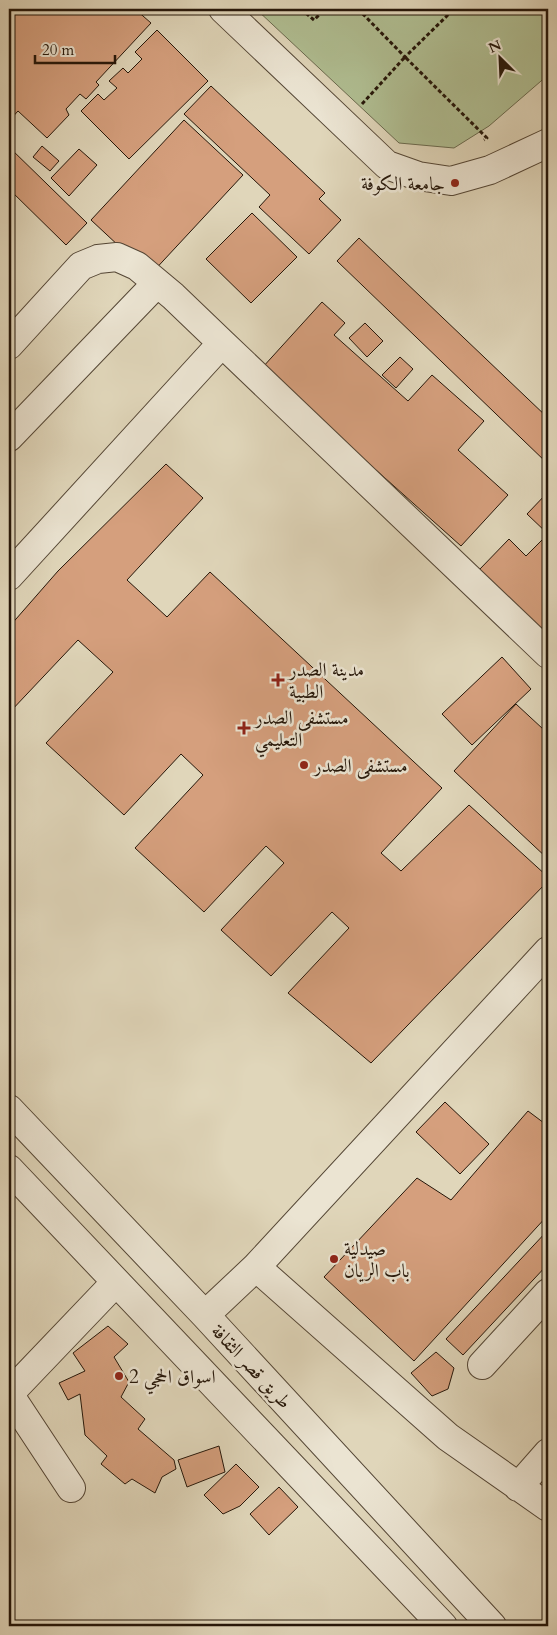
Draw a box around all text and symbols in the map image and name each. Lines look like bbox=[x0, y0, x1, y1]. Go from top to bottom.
scale bar bbox=[35, 32, 115, 64]
north arrow bbox=[474, 32, 524, 82]
text: N bbox=[485, 35, 504, 58]
text: 20 m bbox=[42, 40, 74, 60]
place label: جامعة الكوفة bbox=[361, 171, 445, 197]
marker: جامعة الكوفة bbox=[449, 177, 461, 189]
place label: مدينة الصدر الطبية bbox=[287, 657, 364, 705]
marker: مدينة الصدر الطبية bbox=[271, 673, 285, 687]
place label: مستشفى الصدر التعليمي bbox=[253, 705, 349, 758]
marker: مستشفى الصدر التعليمي bbox=[237, 721, 251, 735]
place label: مستشفى الصدر bbox=[312, 753, 408, 779]
marker: مستشفى الصدر bbox=[298, 759, 310, 771]
place label: صيدلية باب الريان bbox=[344, 1236, 410, 1284]
marker: صيدلية باب الريان bbox=[328, 1253, 340, 1265]
street label: طريق قصر الثقافة bbox=[205, 1319, 297, 1415]
place label: اسواق الحجي 2 bbox=[129, 1364, 216, 1395]
marker: اسواق الحجي 2 bbox=[113, 1370, 125, 1382]

